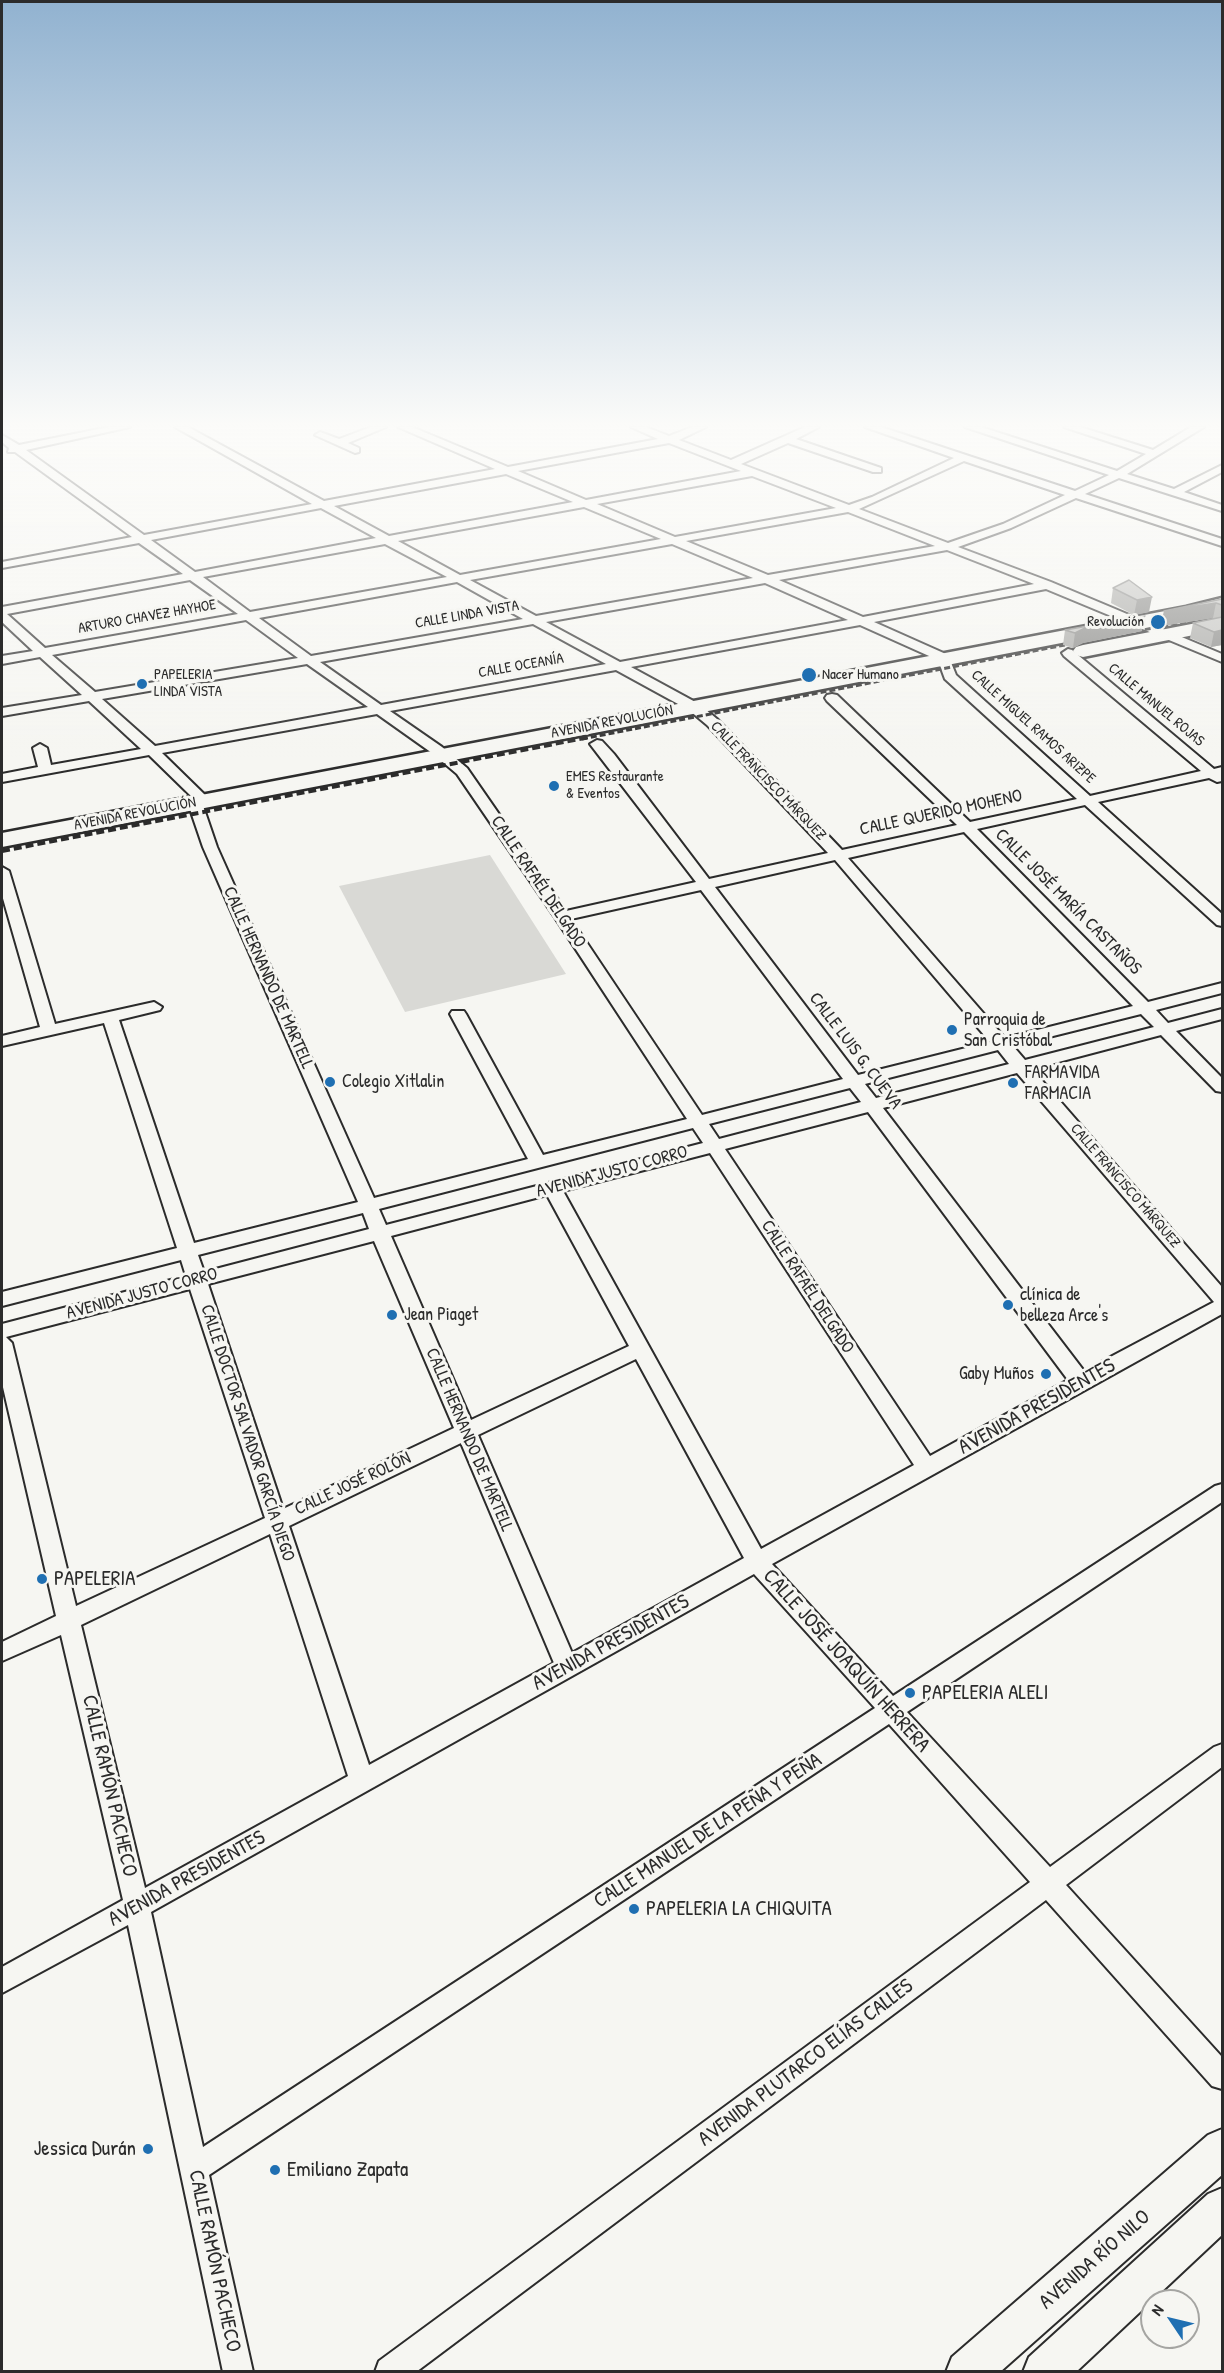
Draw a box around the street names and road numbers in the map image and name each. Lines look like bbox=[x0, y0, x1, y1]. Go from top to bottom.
street label: ARTURO CHAVEZ HAYHOE bbox=[77, 596, 217, 638]
street label: CALLE LINDA VISTA bbox=[414, 597, 520, 633]
street label: CALLE OCEANÍA bbox=[477, 650, 565, 682]
street label: CALLE MANUEL ROJAS bbox=[1104, 660, 1208, 750]
street label: CALLE MIGUEL RAMOS ARIZPE bbox=[967, 666, 1099, 788]
street label: AVENIDA REVOLUCIÓN bbox=[549, 701, 675, 743]
street label: CALLE FRANCISCO MÁRQUEZ bbox=[706, 718, 830, 844]
street label: CALLE QUERIDO MOHENO bbox=[858, 785, 1024, 841]
street label: AVENIDA REVOLUCIÓN bbox=[72, 793, 198, 835]
street label: CALLE RAFAÉL DELGADO bbox=[486, 812, 590, 952]
street label: CALLE JOSÉ MARÍA CASTAÑOS bbox=[990, 824, 1146, 980]
street label: CALLE HERNANDO DE MARTELL bbox=[218, 883, 318, 1073]
street label: CALLE LUIS G. CUEVA bbox=[804, 988, 906, 1114]
street label: CALLE FRANCISCO MÁRQUEZ bbox=[1066, 1120, 1184, 1252]
street label: AVENIDA JUSTO CORRO bbox=[534, 1141, 690, 1203]
street label: CALLE RAFAÉL DELGADO bbox=[756, 1216, 858, 1358]
street label: AVENIDA JUSTO CORRO bbox=[64, 1263, 220, 1325]
street label: CALLE DOCTOR SALVADOR GARCÍA DIEGO bbox=[195, 1302, 299, 1564]
street label: CALLE HERNANDO DE MARTELL bbox=[420, 1345, 518, 1535]
street label: AVENIDA PRESIDENTES bbox=[954, 1354, 1120, 1460]
street label: CALLE JOSÉ ROLÓN bbox=[292, 1448, 414, 1520]
street label: CALLE JOSÉ JOAQUÍN HERRERA bbox=[757, 1564, 935, 1758]
street label: AVENIDA PRESIDENTES bbox=[528, 1590, 694, 1696]
street label: CALLE RAMÓN PACHECO bbox=[76, 1693, 142, 1879]
street label: CALLE MANUEL DE LA PEÑA Y PEÑA bbox=[589, 1748, 827, 1914]
street label: AVENIDA PRESIDENTES bbox=[104, 1826, 270, 1932]
street label: AVENIDA PLUTARCO ELÍAS CALLES bbox=[694, 1974, 918, 2152]
street label: CALLE RAMÓN PACHECO bbox=[182, 2168, 246, 2354]
street label: AVENIDA RÍO NILO bbox=[1034, 2205, 1156, 2315]

